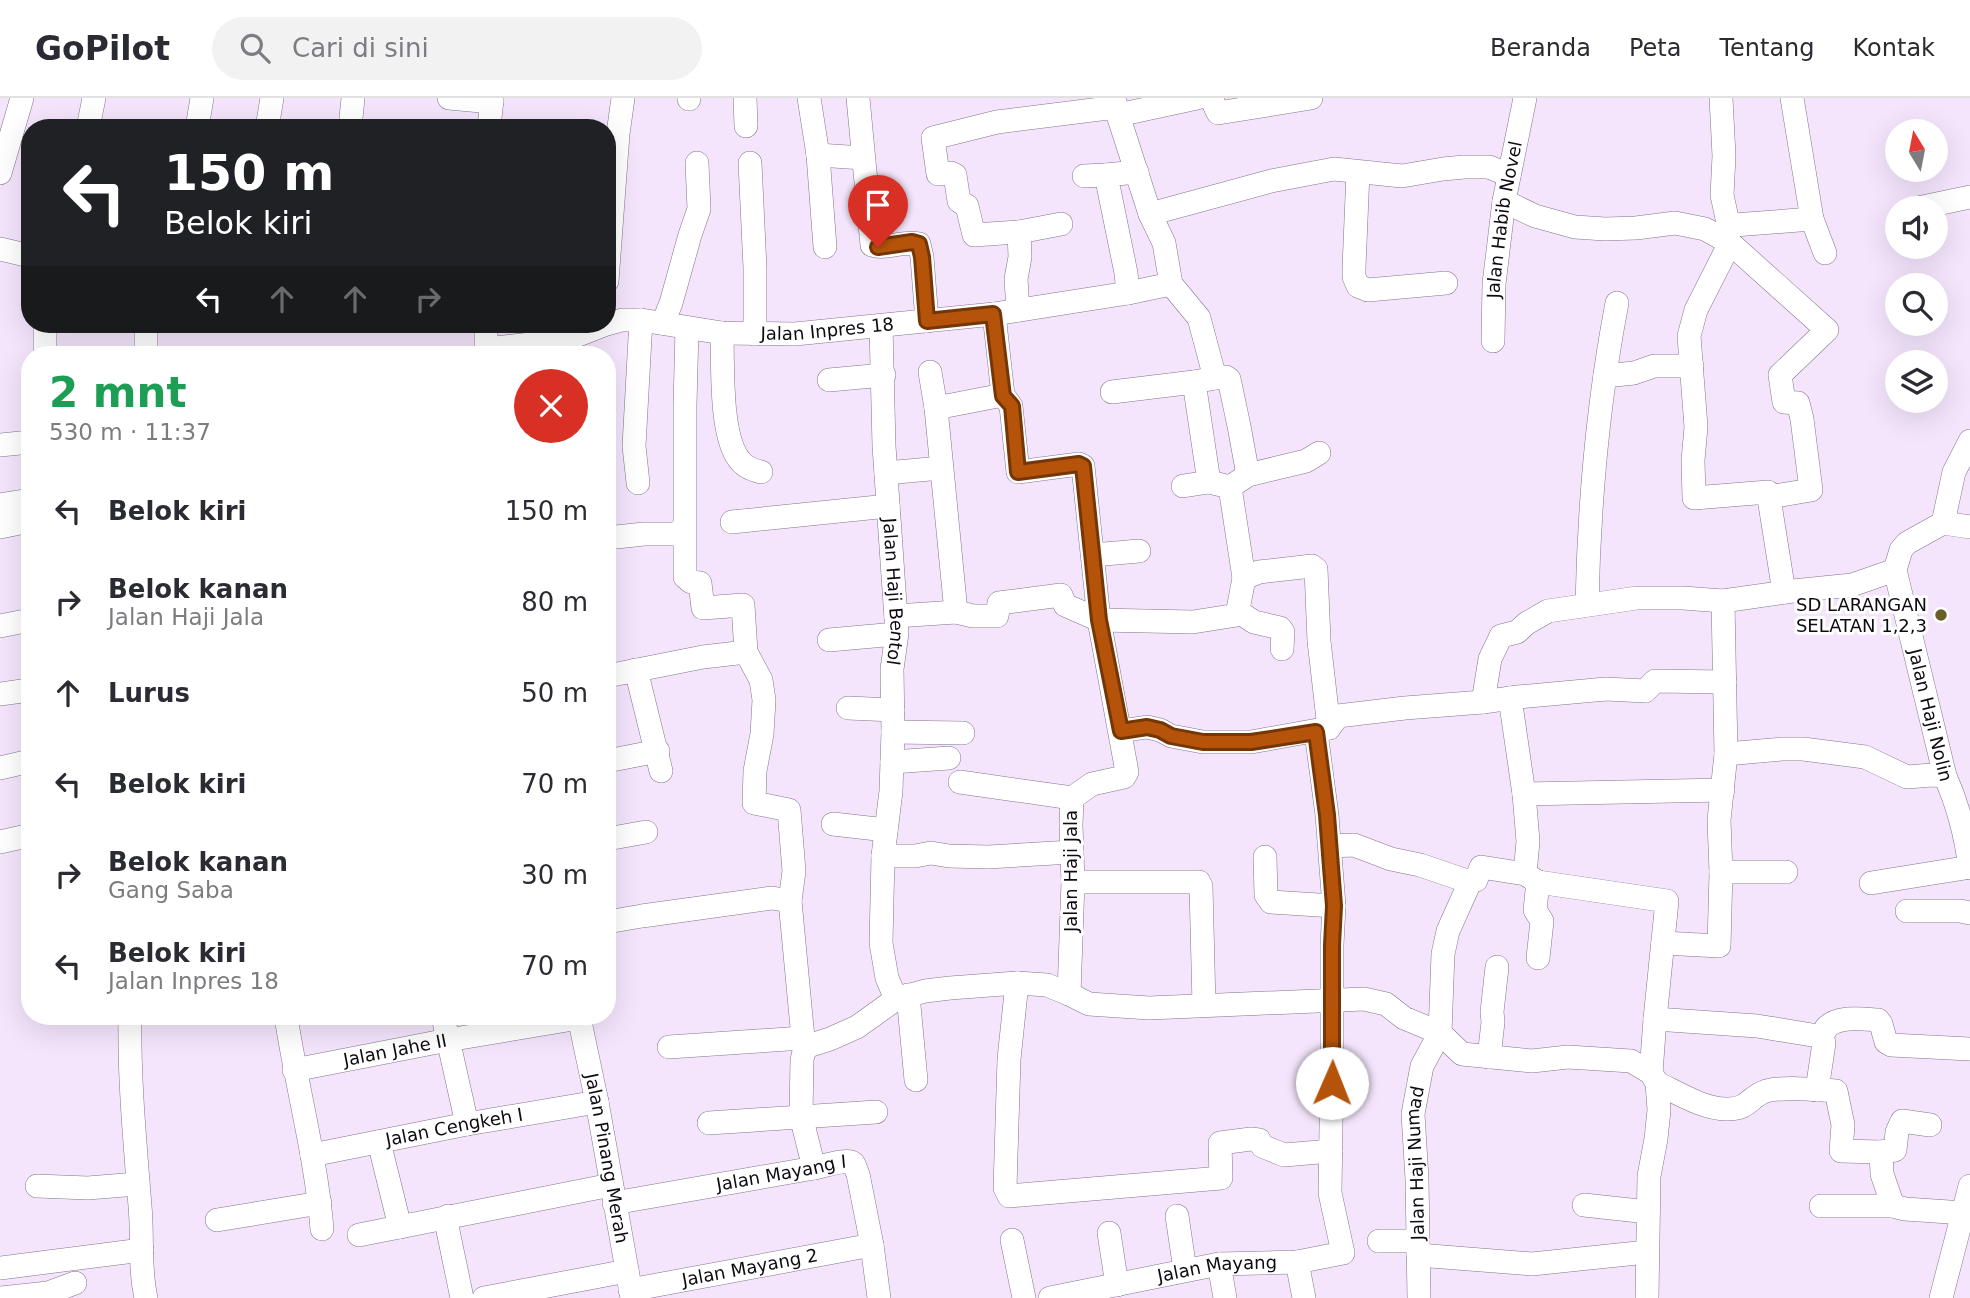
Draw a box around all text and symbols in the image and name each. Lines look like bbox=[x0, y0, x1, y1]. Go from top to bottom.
search box bbox=[212, 17, 702, 80]
text: GoPilot bbox=[35, 29, 170, 68]
icon: search bbox=[236, 29, 274, 67]
text: Cari di sini bbox=[292, 33, 429, 63]
text: Beranda bbox=[1490, 34, 1591, 62]
text: Peta bbox=[1629, 34, 1681, 62]
text: Tentang bbox=[1719, 34, 1815, 62]
text: Kontak bbox=[1853, 34, 1935, 62]
north arrow bbox=[1885, 119, 1948, 182]
map controls bbox=[1885, 119, 1948, 413]
street label: Jalan Habib Novel bbox=[1483, 139, 1526, 300]
text: 150 m bbox=[164, 145, 334, 202]
icon: left bbox=[49, 147, 140, 238]
pin bbox=[848, 175, 908, 247]
icon: arrive bbox=[859, 186, 897, 224]
button: sound bbox=[1885, 196, 1948, 259]
text: Belok kiri bbox=[164, 204, 312, 242]
button: search bbox=[1885, 273, 1948, 336]
icon: left bbox=[190, 280, 228, 318]
icon: ahead bbox=[263, 280, 301, 318]
icon: ahead bbox=[336, 280, 374, 318]
icon: right bbox=[409, 280, 447, 318]
street label: Jalan Inpres 18 bbox=[759, 313, 895, 344]
button: layers bbox=[1885, 350, 1948, 413]
text: 2 mnt bbox=[49, 368, 187, 417]
button: close bbox=[514, 369, 588, 443]
text: 530 m · 11:37 bbox=[49, 419, 211, 445]
icon: left bbox=[49, 492, 87, 530]
text: Belok kiri bbox=[108, 496, 247, 526]
text: 150 m bbox=[505, 496, 588, 526]
street label: Jalan Haji Bentol bbox=[879, 516, 908, 667]
text: Belok kanan bbox=[108, 574, 288, 604]
icon: right bbox=[49, 583, 87, 621]
text: 80 m bbox=[521, 587, 588, 617]
place label: SD LARANGAN SELATAN 1,2,3 bbox=[1796, 594, 1927, 636]
text: Jalan Haji Jala bbox=[108, 604, 264, 630]
marker: SD LARANGAN SELATAN 1,2,3 bbox=[1933, 607, 1949, 623]
street label: Jalan Haji Nolin bbox=[1904, 646, 1957, 784]
icon: ahead bbox=[49, 674, 87, 712]
text: Lurus bbox=[108, 678, 190, 708]
text: 50 m bbox=[521, 678, 588, 708]
icon: left bbox=[49, 765, 87, 803]
text: Belok kiri bbox=[108, 769, 247, 799]
text: 70 m bbox=[521, 769, 588, 799]
street label: Jalan Haji Jala bbox=[1060, 810, 1081, 933]
text: Belok kanan bbox=[108, 847, 288, 877]
icon: right bbox=[49, 856, 87, 894]
text: 30 m bbox=[521, 860, 588, 890]
text: Gang Saba bbox=[108, 877, 234, 903]
text: Belok kiri bbox=[108, 938, 247, 968]
icon: left bbox=[49, 947, 87, 985]
text: 70 m bbox=[521, 951, 588, 981]
text: Jalan Inpres 18 bbox=[108, 968, 279, 994]
street label: Jalan Jahe II bbox=[341, 1029, 448, 1070]
position arrow bbox=[1295, 1046, 1369, 1120]
street label: Jalan Pinang Merah bbox=[581, 1070, 633, 1245]
street label: Jalan Haji Numad bbox=[1402, 1084, 1428, 1242]
street label: Jalan Cengkeh I bbox=[383, 1104, 525, 1150]
street label: Jalan Mayang I bbox=[714, 1150, 847, 1195]
street label: Jalan Mayang 2 bbox=[679, 1244, 820, 1290]
street label: Jalan Mayang bbox=[1154, 1252, 1277, 1286]

